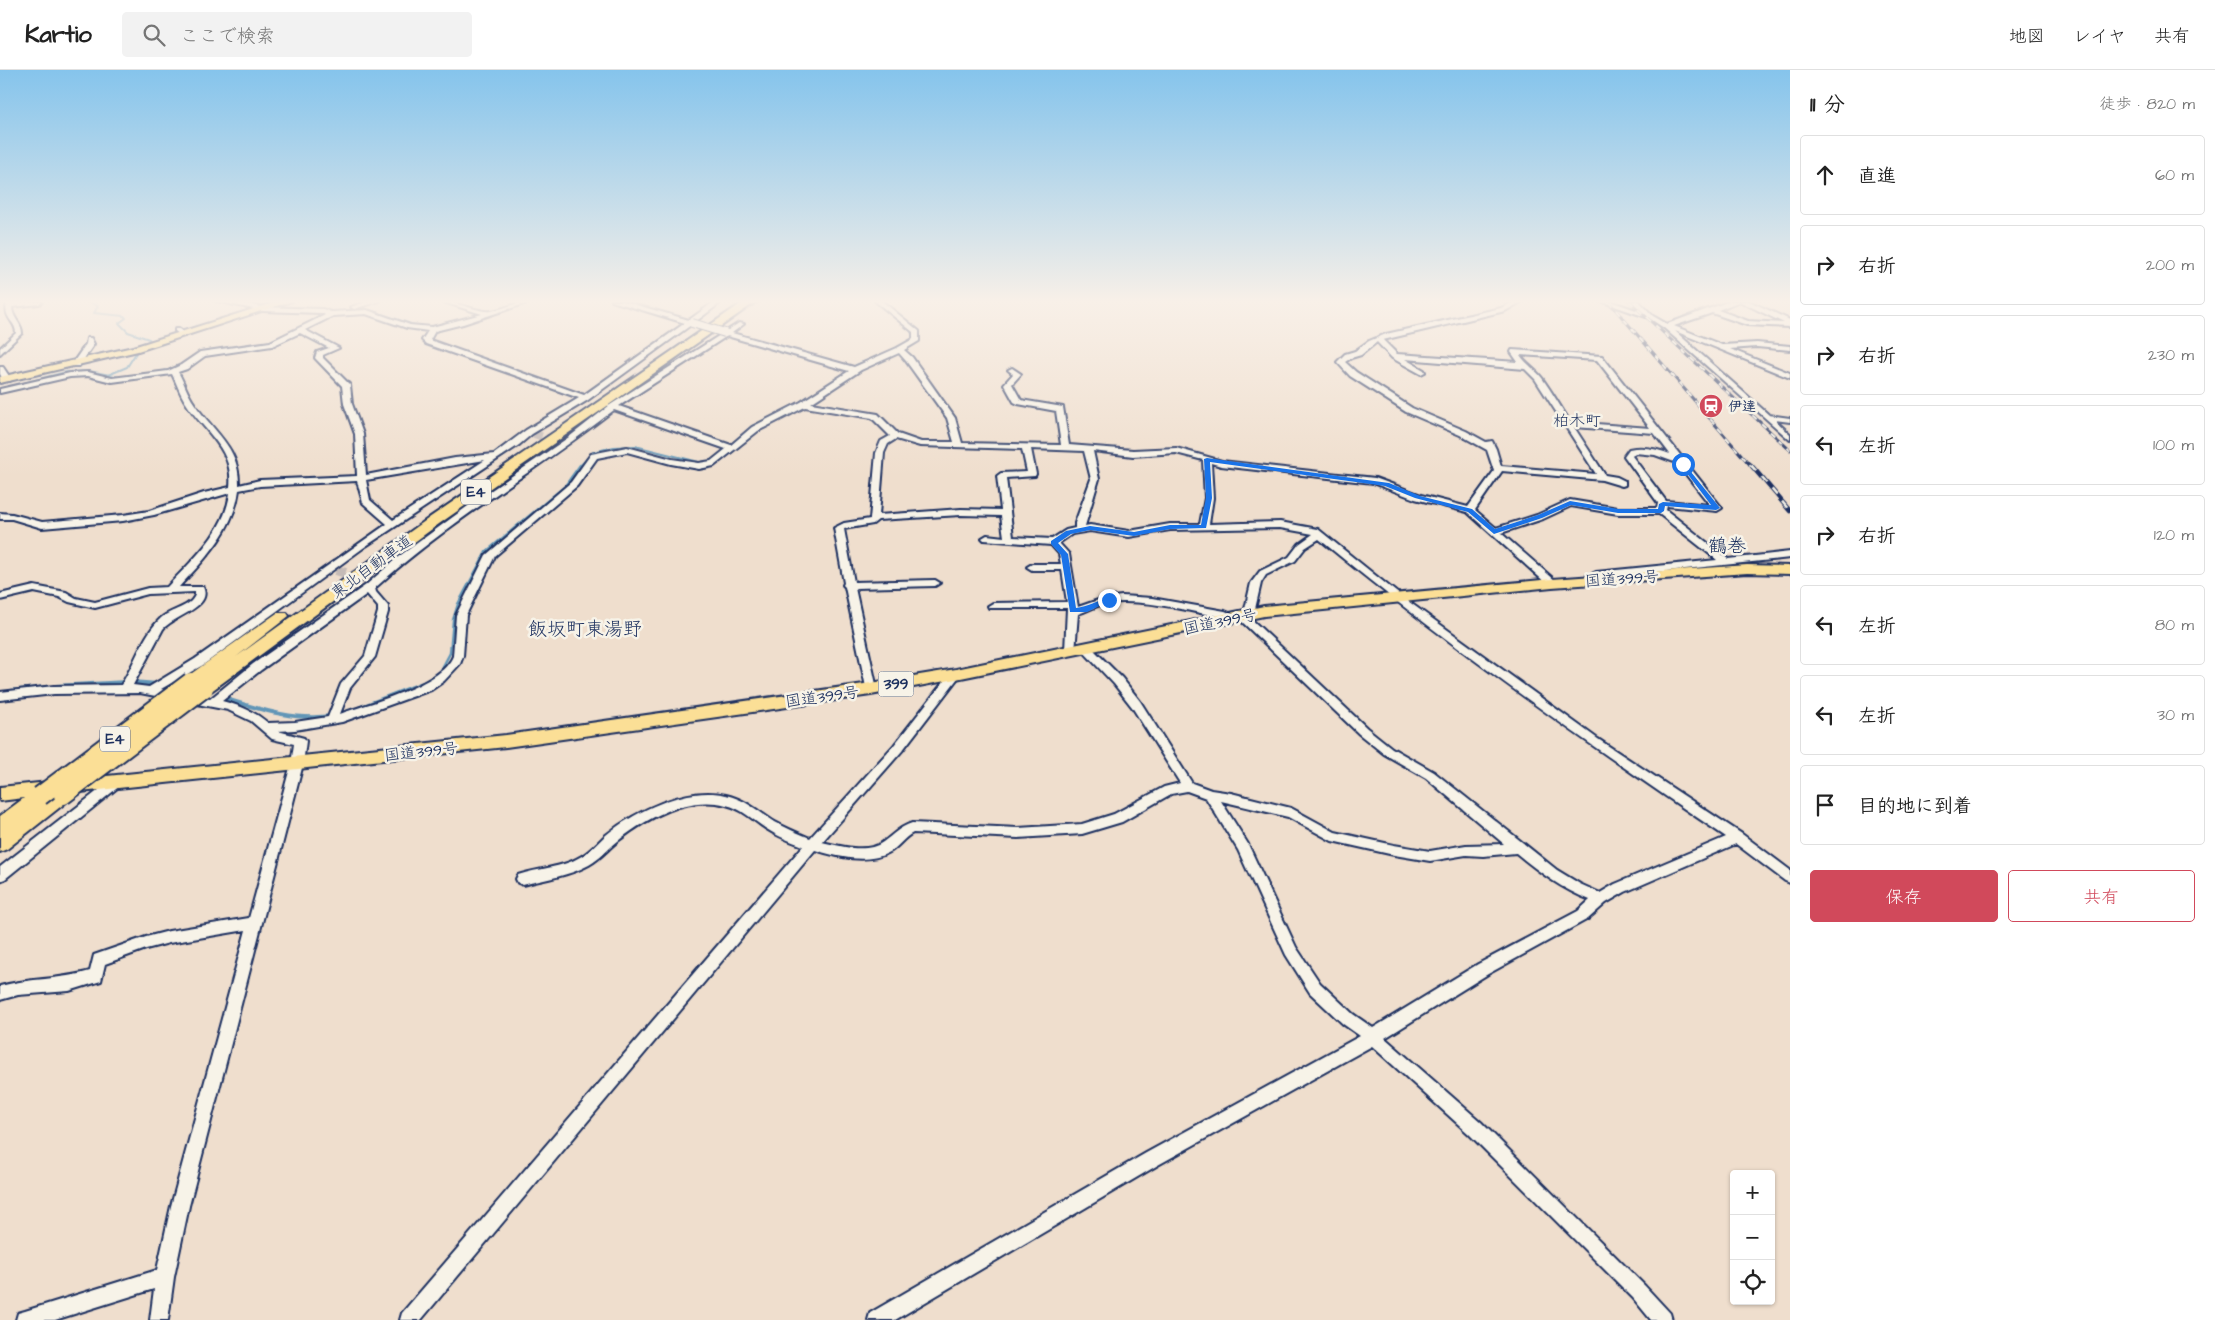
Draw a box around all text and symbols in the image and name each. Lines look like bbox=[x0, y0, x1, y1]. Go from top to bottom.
search box bbox=[122, 12, 472, 57]
text: Kartio bbox=[25, 18, 92, 52]
icon: search bbox=[140, 21, 168, 49]
text: ここで検索 bbox=[180, 23, 275, 50]
text: 地図 bbox=[2009, 24, 2045, 49]
text: レイヤ bbox=[2073, 24, 2126, 49]
text: 共有 bbox=[2154, 24, 2190, 49]
text: 11 分 bbox=[1810, 90, 1845, 119]
text: 徒歩 · 820 m bbox=[2099, 93, 2195, 115]
icon: ahead bbox=[1811, 161, 1839, 189]
text: 直進 bbox=[1858, 163, 1896, 190]
text: 60 m bbox=[2155, 164, 2194, 186]
icon: right bbox=[1811, 251, 1839, 279]
text: 右折 bbox=[1858, 253, 1896, 280]
text: 200 m bbox=[2146, 254, 2194, 276]
icon: right bbox=[1811, 341, 1839, 369]
text: 右折 bbox=[1858, 343, 1896, 370]
text: 230 m bbox=[2148, 344, 2194, 366]
station icon: 伊達 bbox=[1698, 393, 1724, 419]
place label: 伊達 bbox=[1728, 397, 1756, 417]
district label: 柏木町 bbox=[1553, 410, 1601, 432]
icon: left bbox=[1811, 431, 1839, 459]
text: 左折 bbox=[1858, 433, 1896, 460]
text: 100 m bbox=[2153, 434, 2194, 456]
route start bbox=[1672, 453, 1695, 476]
road number: E4 bbox=[461, 480, 491, 504]
icon: right bbox=[1811, 521, 1839, 549]
text: 右折 bbox=[1858, 523, 1896, 550]
text: 120 m bbox=[2154, 524, 2194, 546]
street label: 東北自動車道 bbox=[326, 530, 417, 604]
district label: 鶴巻 bbox=[1708, 533, 1746, 560]
street label: 国道399号 bbox=[1584, 565, 1660, 593]
route end bbox=[1098, 589, 1121, 612]
street label: 国道399号 bbox=[1182, 603, 1259, 640]
icon: left bbox=[1811, 611, 1839, 639]
text: 左折 bbox=[1858, 613, 1896, 640]
text: 80 m bbox=[2155, 614, 2194, 636]
district label: 飯坂町東湯野 bbox=[528, 616, 642, 643]
road number: 399 bbox=[878, 672, 914, 696]
street label: 国道399号 bbox=[784, 681, 860, 713]
icon: left bbox=[1811, 701, 1839, 729]
text: 左折 bbox=[1858, 703, 1896, 730]
text: 30 m bbox=[2157, 704, 2194, 726]
road number: E4 bbox=[100, 726, 130, 752]
street label: 国道399号 bbox=[383, 737, 459, 767]
icon: arrive bbox=[1811, 791, 1839, 819]
text: 目的地に到着 bbox=[1858, 793, 1972, 820]
button: 保存 bbox=[1810, 870, 1998, 922]
button: 共有 bbox=[2008, 870, 2195, 922]
map controls bbox=[1730, 1170, 1775, 1305]
button: + bbox=[1730, 1170, 1775, 1215]
button: − bbox=[1730, 1215, 1775, 1260]
button: locate bbox=[1730, 1260, 1775, 1305]

